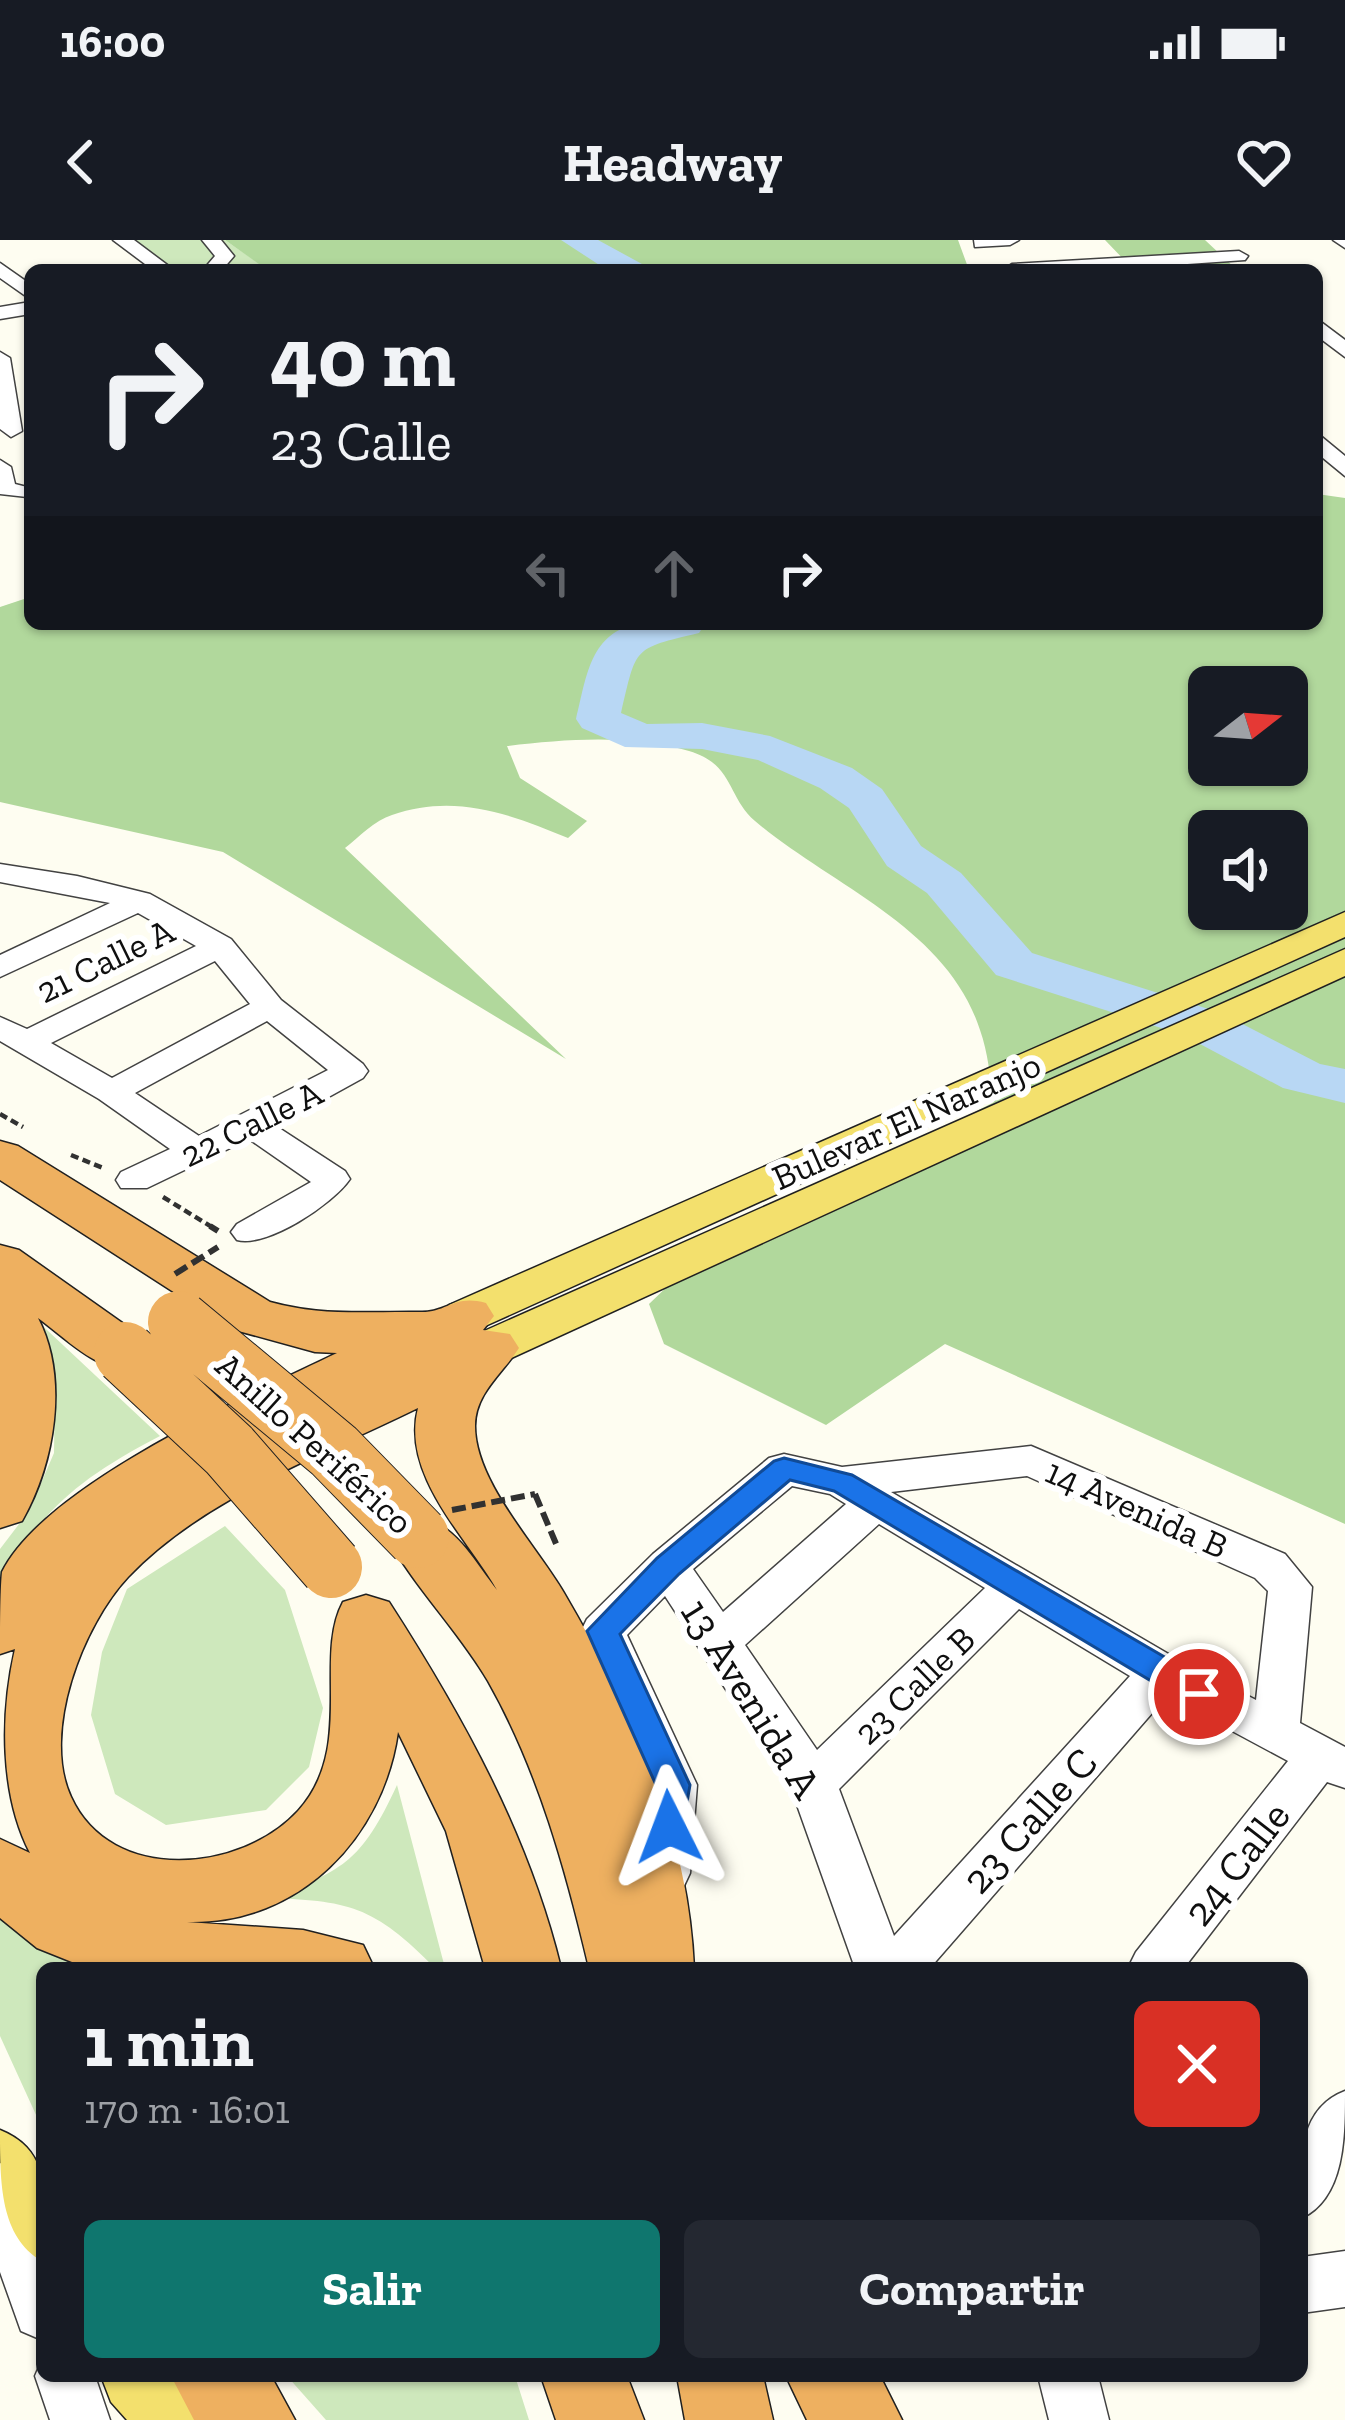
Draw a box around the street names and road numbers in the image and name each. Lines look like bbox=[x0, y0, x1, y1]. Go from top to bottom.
street label: 21 Calle A bbox=[29, 908, 182, 1012]
street label: Bulevar El Naranjo bbox=[765, 1042, 1047, 1199]
street label: 22 Calle A bbox=[173, 1070, 330, 1176]
street label: Anillo Periférico bbox=[207, 1344, 422, 1543]
street label: 14 Avenida B bbox=[1039, 1449, 1234, 1568]
street label: 13 Avenida A bbox=[670, 1589, 833, 1808]
street label: 23 Calle B bbox=[845, 1617, 984, 1753]
street label: 23 Calle C bbox=[951, 1737, 1108, 1903]
street label: 24 Calle bbox=[1172, 1791, 1301, 1935]

